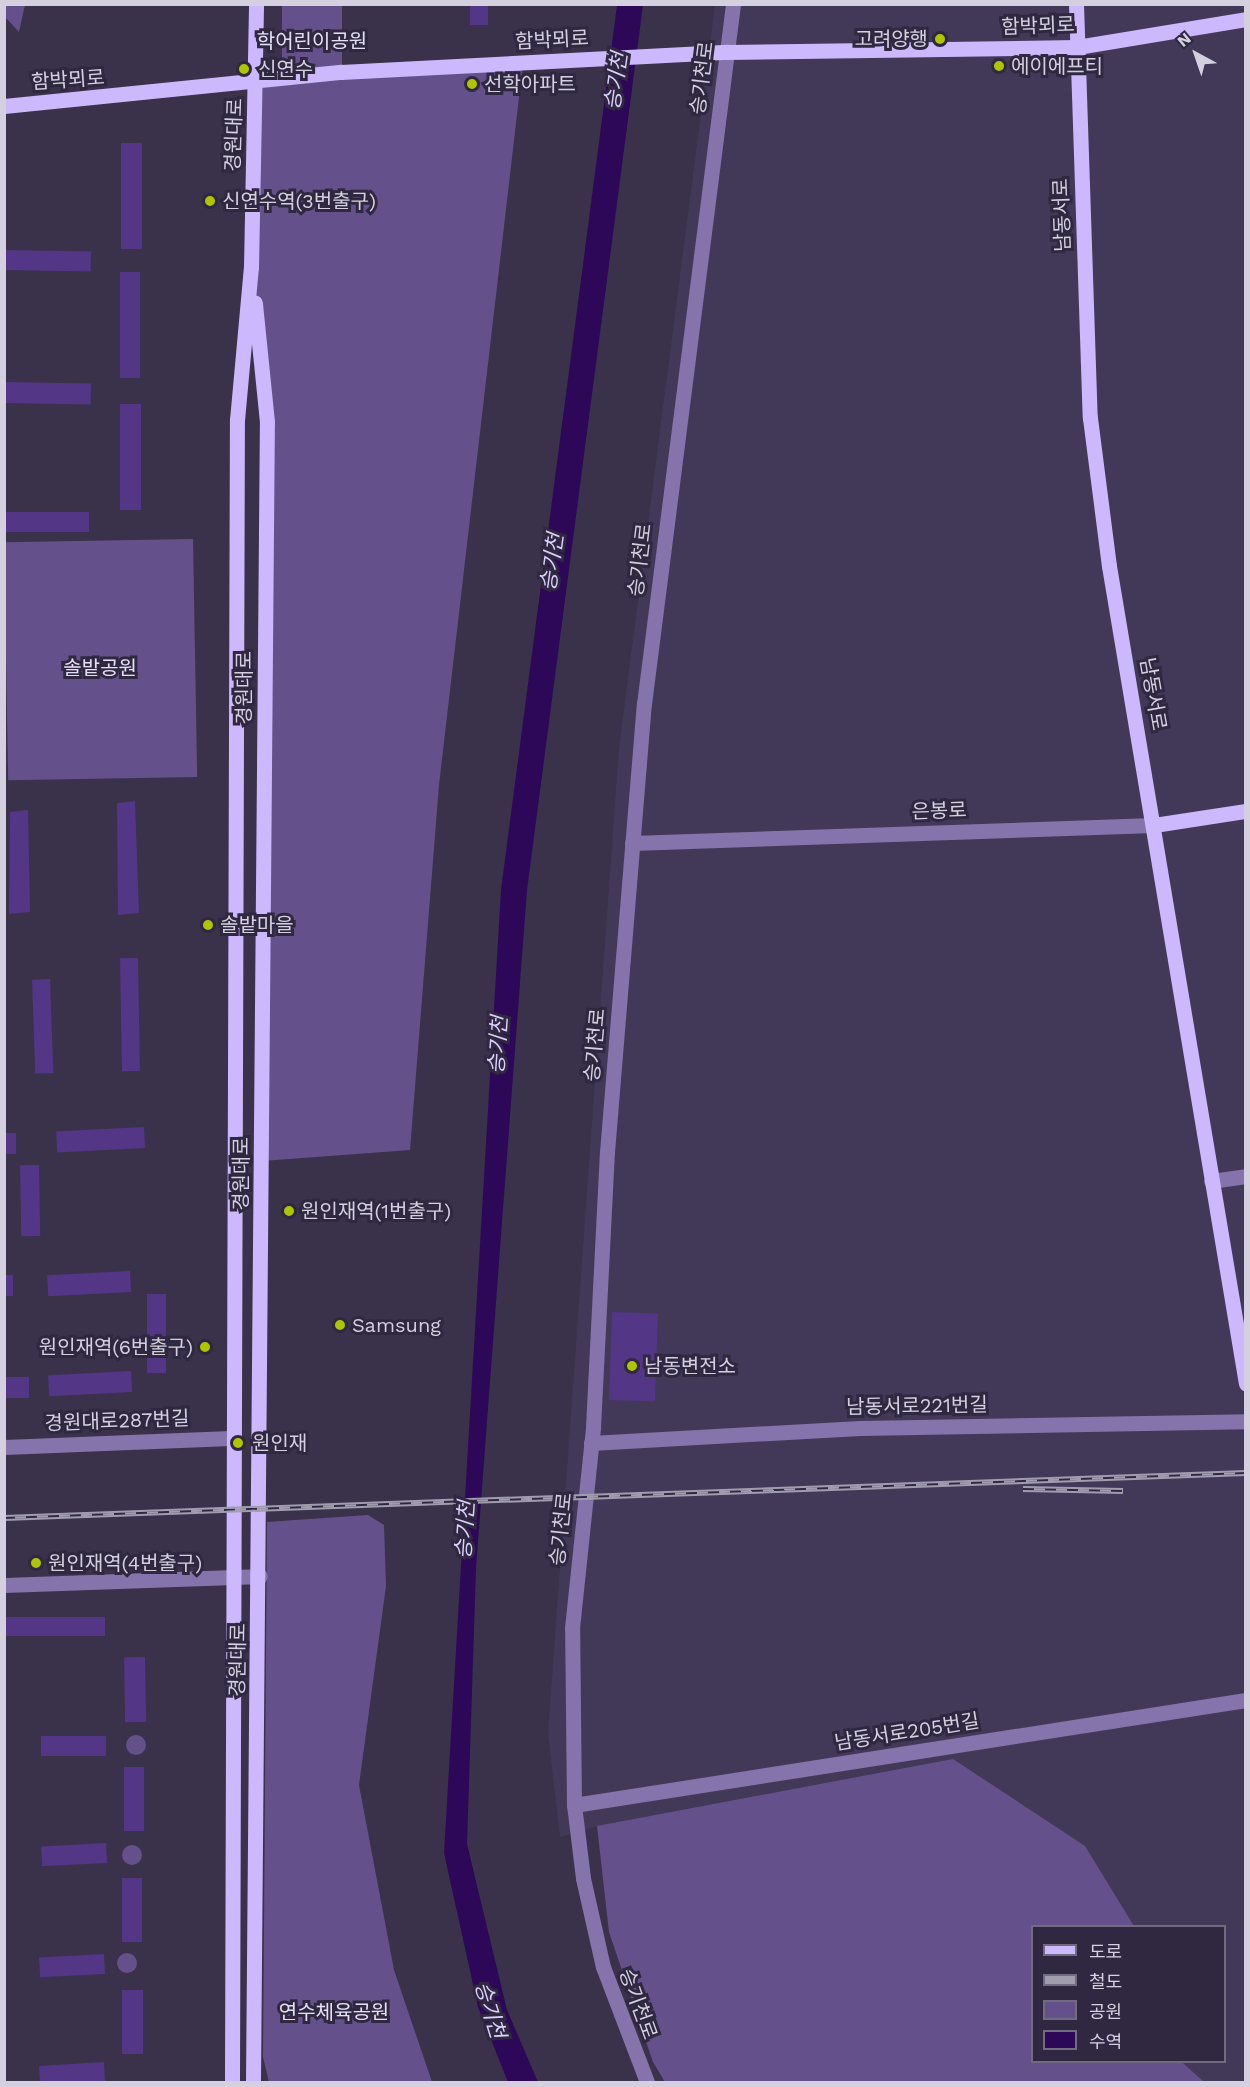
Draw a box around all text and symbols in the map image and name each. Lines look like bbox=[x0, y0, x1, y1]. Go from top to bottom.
street label: 함박뫼로 bbox=[1001, 13, 1075, 39]
north arrow bbox=[1166, 24, 1226, 84]
street label: 함박뫼로 bbox=[515, 26, 589, 54]
place label: 고려양행 bbox=[854, 27, 928, 51]
park label: 학어린이공원 bbox=[257, 29, 367, 53]
text: N bbox=[1173, 29, 1195, 51]
marker: 고려양행 bbox=[933, 32, 947, 46]
street label: 승기천로 bbox=[686, 40, 718, 116]
water label: 승기천 bbox=[599, 51, 633, 111]
place label: 에이에프티 bbox=[1011, 54, 1103, 78]
place label: 신연수 bbox=[258, 57, 313, 81]
marker: 에이에프티 bbox=[992, 59, 1006, 73]
marker: 신연수 bbox=[235, 60, 253, 78]
street label: 함박뫼로 bbox=[30, 65, 106, 95]
place label: 선학아파트 bbox=[484, 72, 576, 96]
marker: 선학아파트 bbox=[465, 77, 479, 91]
street label: 경원대로 bbox=[221, 98, 247, 172]
street label: 남동서로 bbox=[1049, 178, 1075, 252]
place label: 신연수역(3번출구) bbox=[222, 189, 376, 213]
marker: 신연수역(3번출구) bbox=[203, 194, 217, 208]
street label: 승기천로 bbox=[624, 522, 656, 598]
water label: 승기천 bbox=[535, 532, 569, 592]
street label: 경원대로 bbox=[232, 651, 256, 725]
park label: 솔밭공원 bbox=[63, 656, 137, 680]
street label: 남동서로 bbox=[1135, 656, 1171, 732]
street label: 은봉로 bbox=[911, 798, 967, 824]
place label: 솔밭마을 bbox=[220, 913, 294, 937]
marker: 솔밭마을 bbox=[201, 918, 215, 932]
street label: 승기천로 bbox=[580, 1007, 610, 1083]
water label: 승기천 bbox=[483, 1015, 513, 1075]
street label: 경원대로 bbox=[229, 1137, 253, 1211]
place label: 원인재역(1번출구) bbox=[301, 1199, 451, 1223]
marker: 원인재역(1번출구) bbox=[282, 1204, 296, 1218]
place label: Samsung bbox=[352, 1313, 441, 1337]
marker: Samsung bbox=[333, 1318, 347, 1332]
place label: 원인재역(6번출구) bbox=[39, 1335, 193, 1359]
marker: 원인재역(6번출구) bbox=[198, 1340, 212, 1354]
place label: 남동변전소 bbox=[644, 1354, 736, 1378]
marker: 남동변전소 bbox=[625, 1359, 639, 1373]
street label: 남동서로221번길 bbox=[846, 1393, 988, 1419]
street label: 경원대로287번길 bbox=[44, 1406, 190, 1436]
place label: 원인재 bbox=[252, 1431, 307, 1455]
marker: 원인재 bbox=[229, 1434, 247, 1452]
street label: 승기천로 bbox=[545, 1491, 577, 1567]
water label: 승기천 bbox=[450, 1500, 480, 1560]
place label: 원인재역(4번출구) bbox=[48, 1551, 202, 1575]
marker: 원인재역(4번출구) bbox=[29, 1556, 43, 1570]
street label: 경원대로 bbox=[225, 1623, 251, 1697]
street label: 남동서로205번길 bbox=[833, 1709, 981, 1755]
legend bbox=[1031, 1925, 1226, 2063]
text: 도로 bbox=[1089, 1941, 1122, 1962]
street label: 승기천로 bbox=[614, 1965, 662, 2043]
text: 철도 bbox=[1089, 1971, 1122, 1992]
water label: 승기천 bbox=[469, 1979, 511, 2041]
park label: 연수체육공원 bbox=[279, 2000, 389, 2024]
text: 공원 bbox=[1089, 2001, 1122, 2022]
text: 수역 bbox=[1089, 2031, 1122, 2052]

